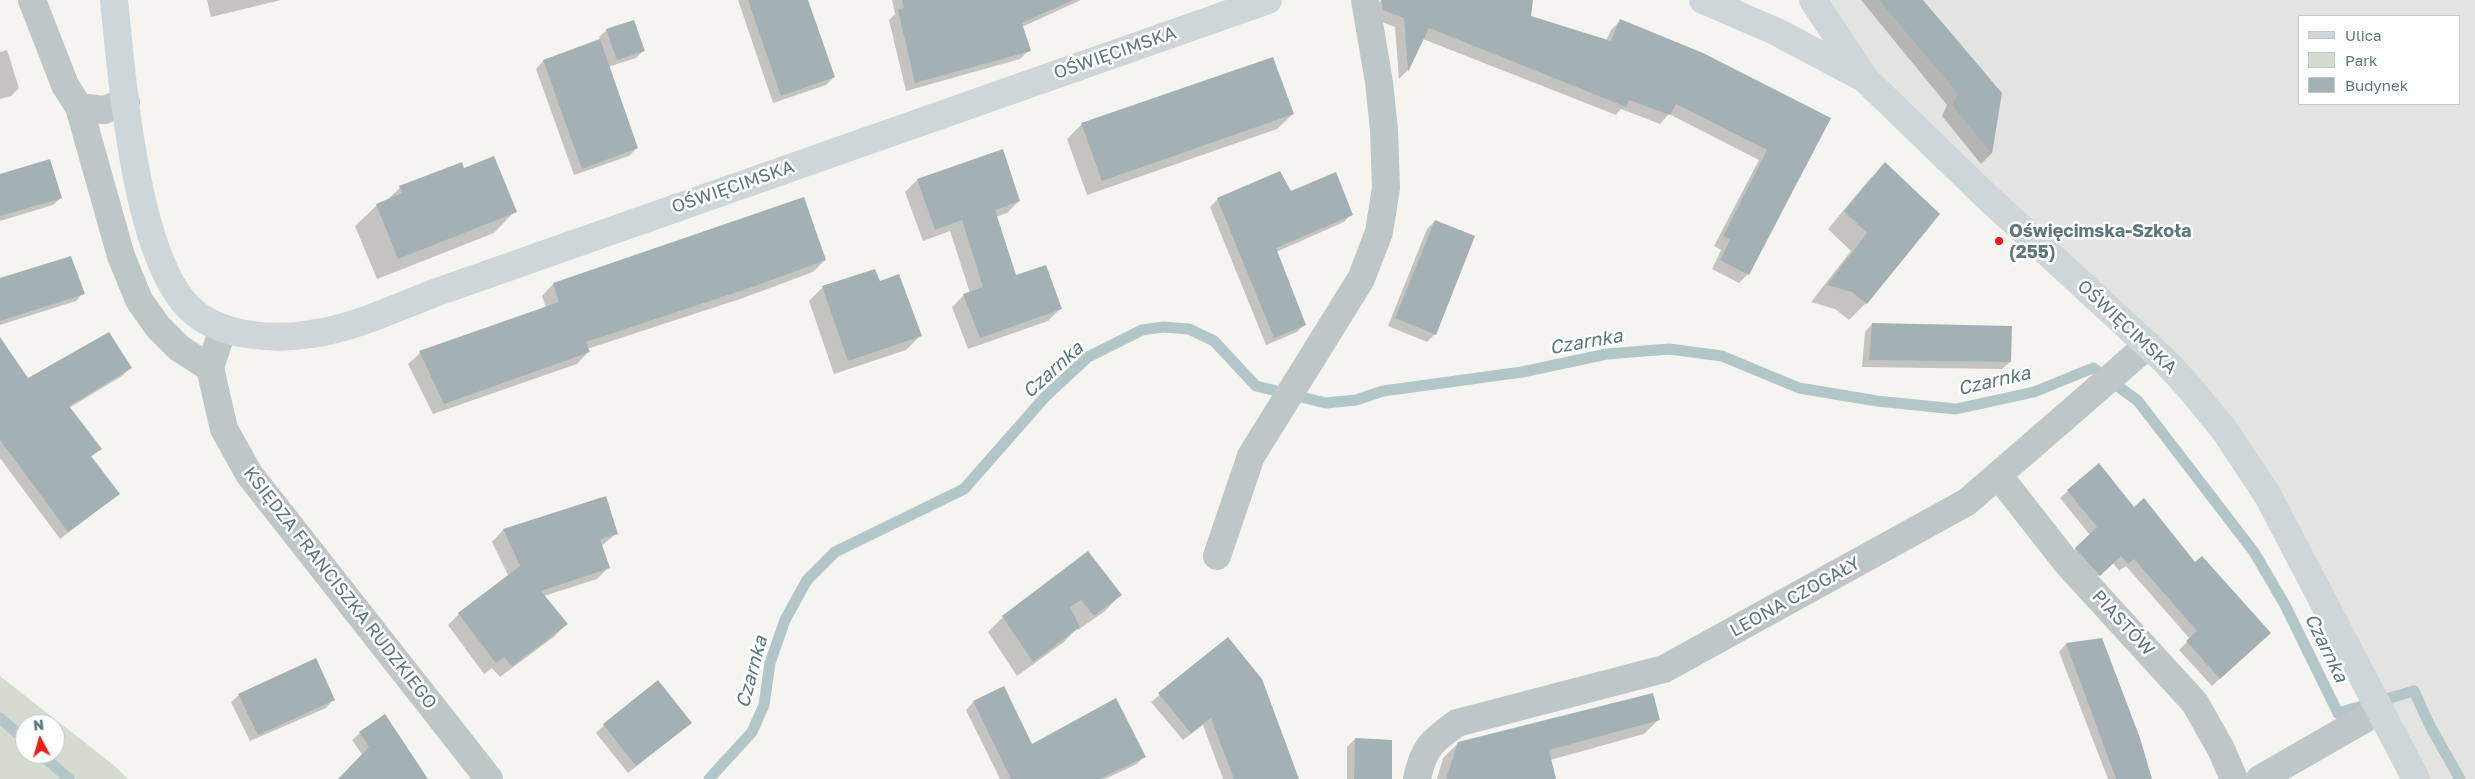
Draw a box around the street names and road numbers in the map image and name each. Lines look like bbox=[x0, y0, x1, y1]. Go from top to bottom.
street label: OŚWIĘCIMSKA bbox=[1051, 22, 1179, 84]
street label: OŚWIĘCIMSKA bbox=[669, 156, 797, 218]
street label: OŚWIĘCIMSKA bbox=[2073, 275, 2181, 379]
street label: KSIĘDZA FRANCISZKA RUDZKIEGO bbox=[239, 463, 441, 713]
street label: LEONA CZOGAŁY bbox=[1726, 552, 1864, 642]
street label: PIASTÓW bbox=[2087, 586, 2159, 660]

